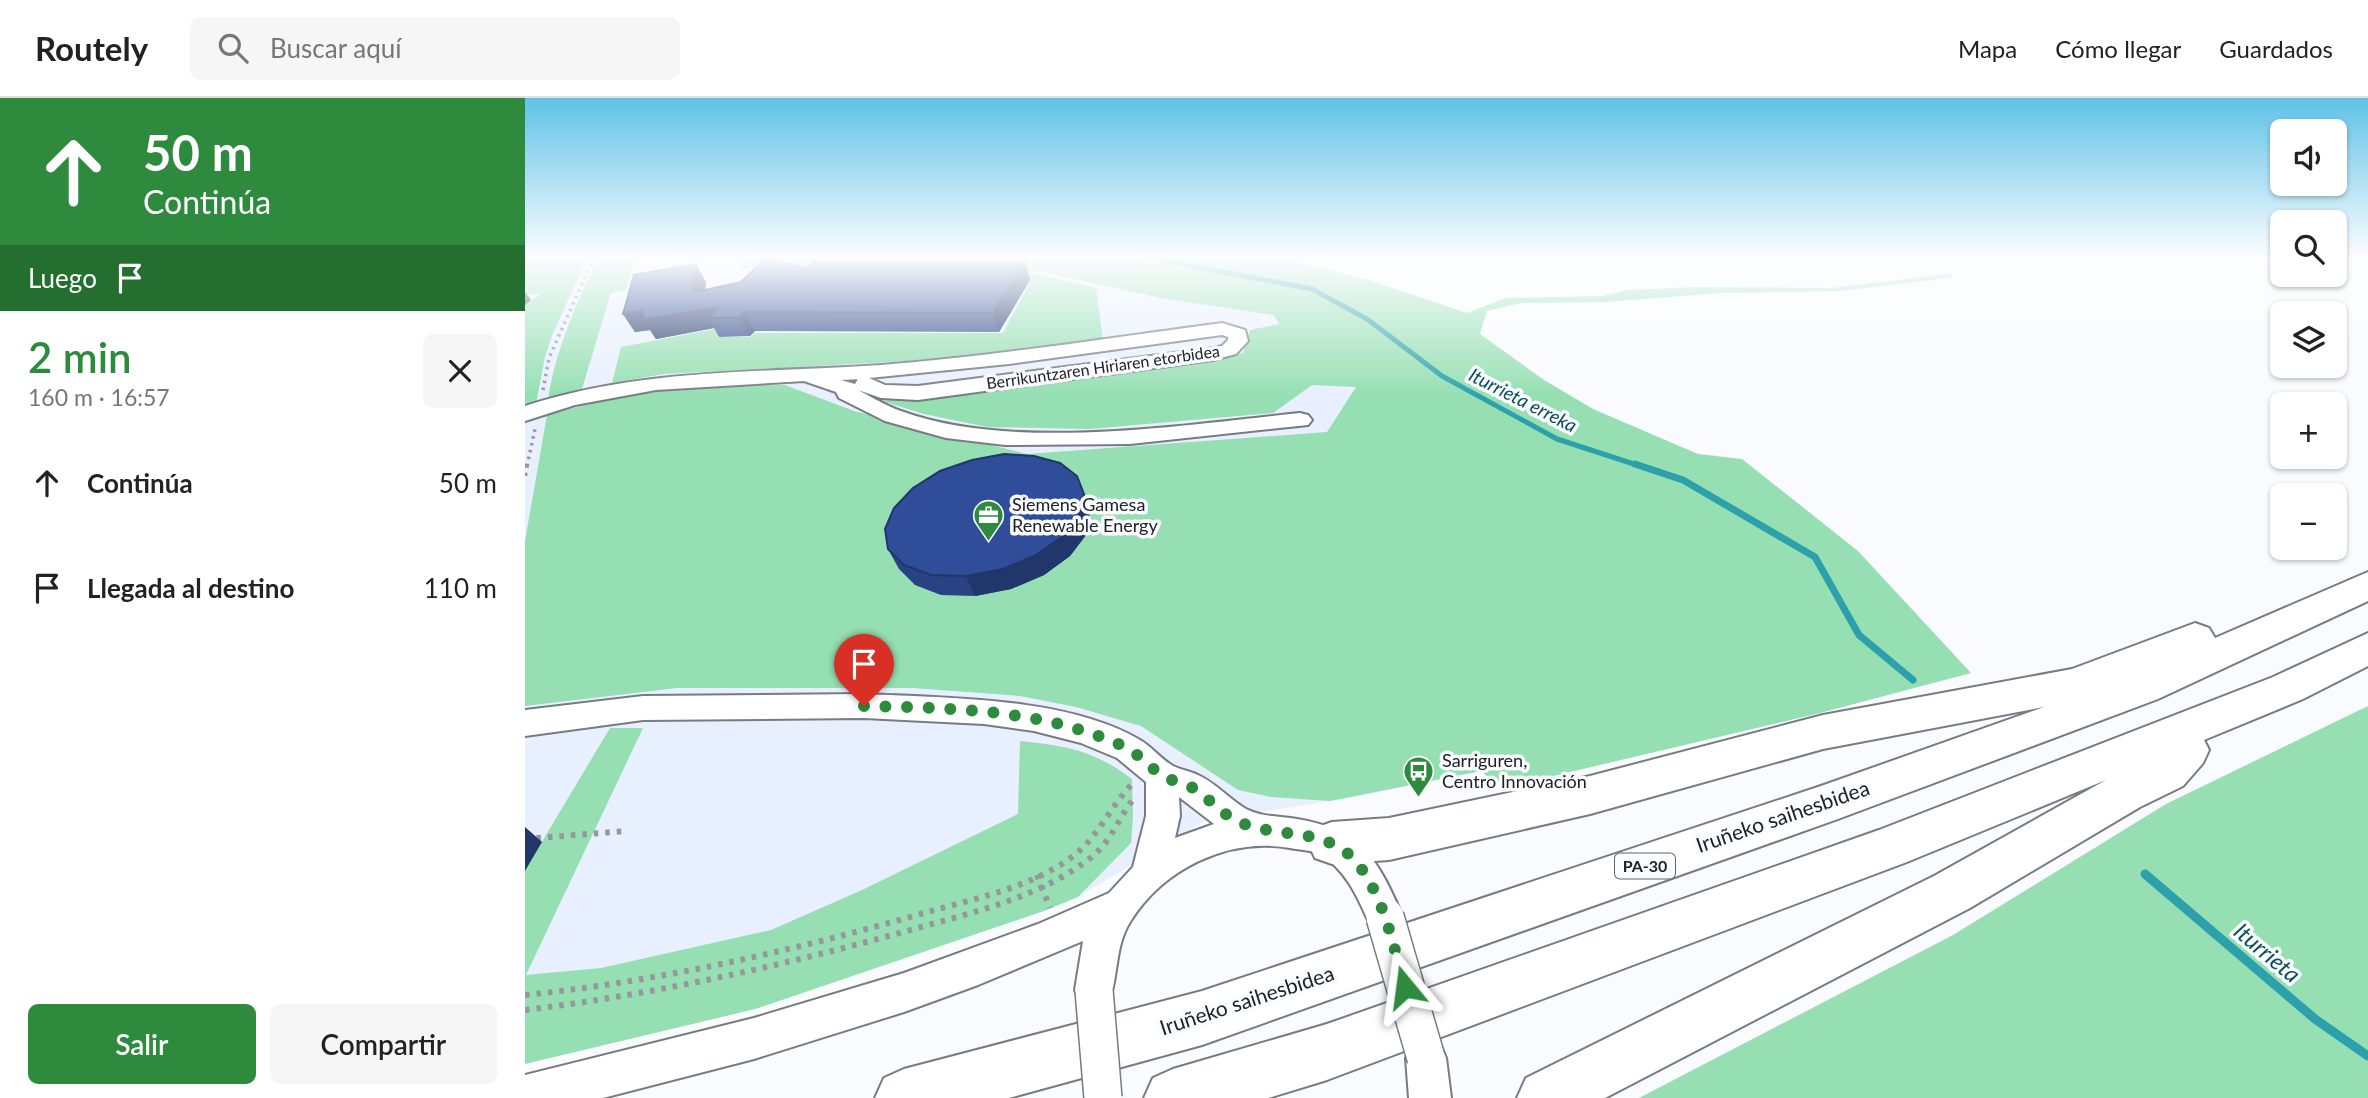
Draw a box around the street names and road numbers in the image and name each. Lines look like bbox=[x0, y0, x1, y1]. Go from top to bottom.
street label: Berrikuntzaren Hiriaren etorbidea bbox=[985, 341, 1221, 392]
street label: Iruñeko saihesbidea bbox=[1692, 774, 1873, 857]
road number: PA-30 bbox=[1615, 853, 1675, 878]
street label: Iruñeko saihesbidea bbox=[1156, 960, 1337, 1040]

